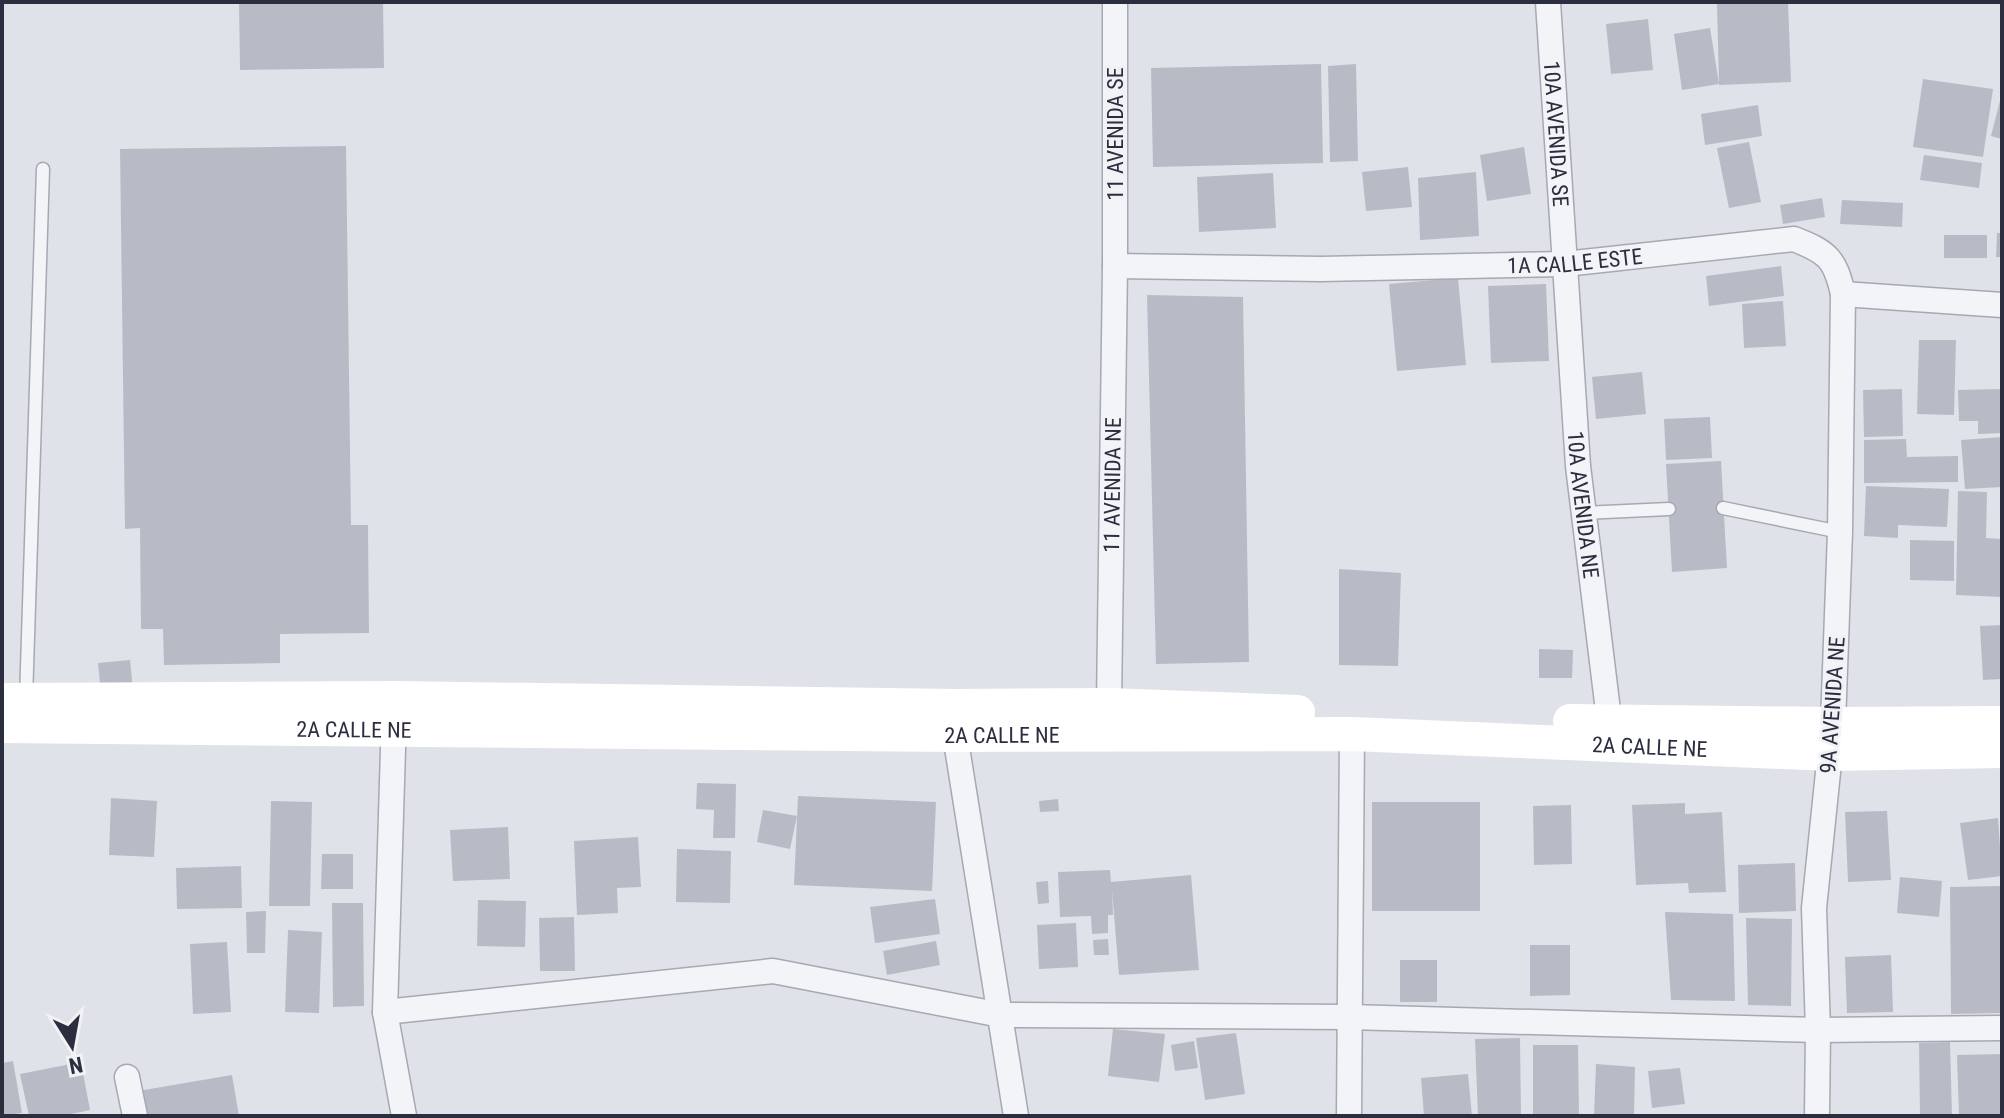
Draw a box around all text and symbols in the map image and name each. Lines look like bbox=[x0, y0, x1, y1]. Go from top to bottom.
street label: 10A AVENIDA SE bbox=[1539, 60, 1573, 208]
street label: 11 AVENIDA SE bbox=[1103, 67, 1128, 201]
street label: 1A CALLE ESTE bbox=[1507, 244, 1644, 278]
street label: 11 AVENIDA NE bbox=[1099, 417, 1126, 553]
street label: 10A AVENIDA NE bbox=[1563, 430, 1604, 580]
street label: 9A AVENIDA NE bbox=[1815, 636, 1850, 774]
street label: 2A CALLE NE bbox=[296, 717, 412, 743]
street label: 2A CALLE NE bbox=[944, 723, 1060, 748]
street label: 2A CALLE NE bbox=[1592, 732, 1708, 762]
north arrow bbox=[32, 1006, 112, 1086]
text: N bbox=[67, 1052, 85, 1079]

